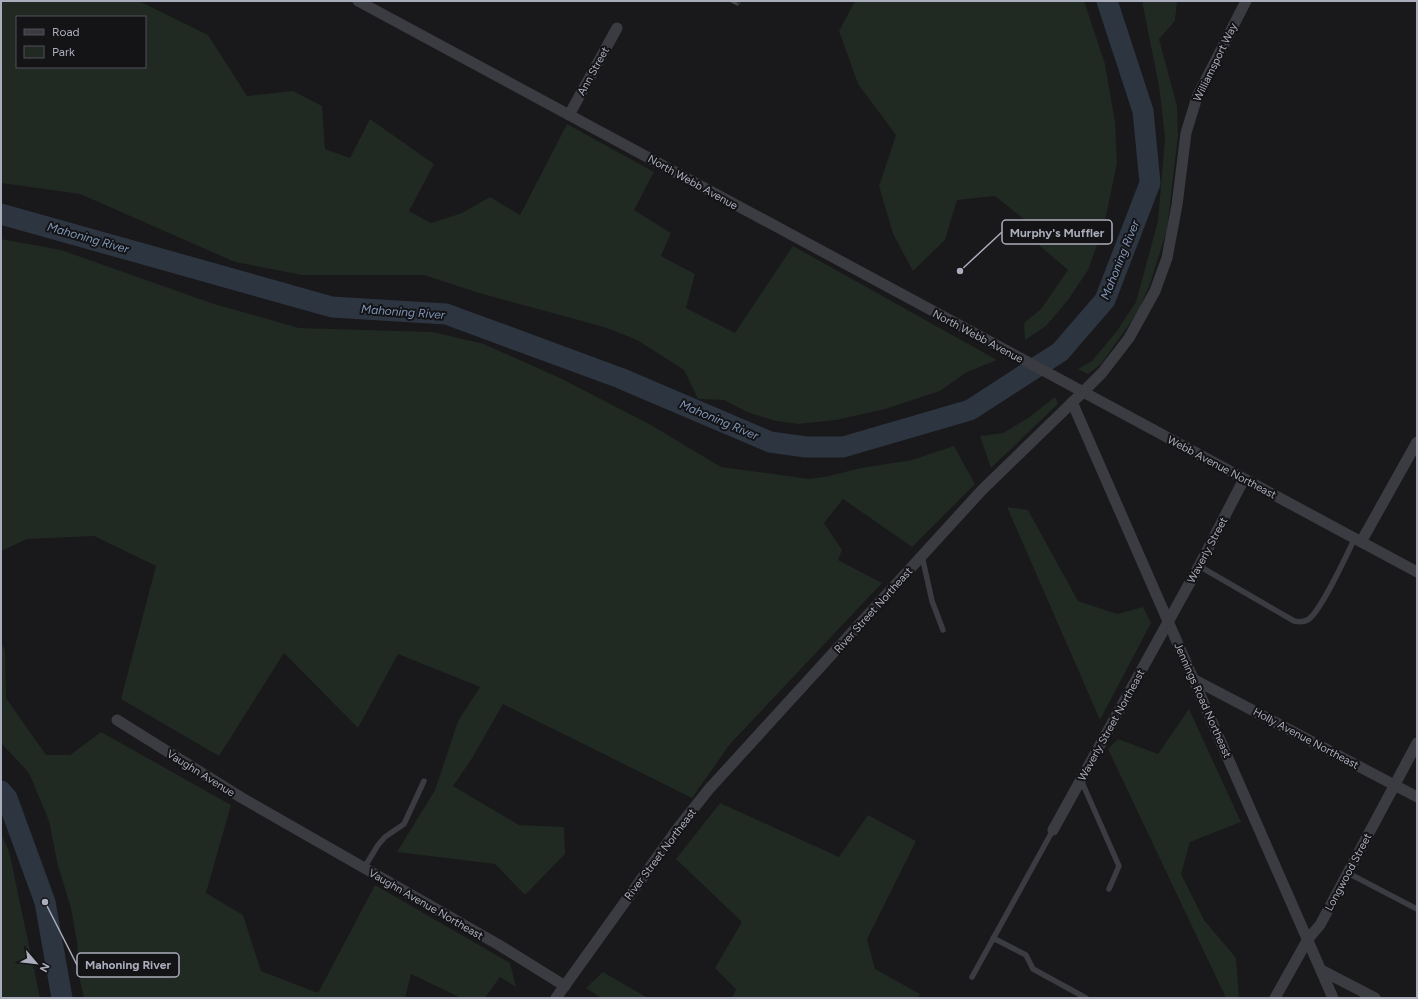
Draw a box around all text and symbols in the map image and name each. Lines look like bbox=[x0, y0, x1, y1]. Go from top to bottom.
legend bbox=[16, 16, 146, 68]
street label: Williamsport Way bbox=[1191, 21, 1240, 103]
text: Road bbox=[52, 25, 80, 39]
text: Park bbox=[52, 45, 75, 59]
street label: Ann Street bbox=[575, 45, 612, 98]
street label: North Webb Avenue bbox=[646, 152, 740, 212]
water label: Mahoning River bbox=[1098, 218, 1143, 302]
water label: Mahoning River bbox=[46, 220, 131, 257]
callout: Murphy's Muffler bbox=[1002, 220, 1112, 244]
text: Murphy's Muffler bbox=[1010, 226, 1105, 240]
water label: Mahoning River bbox=[361, 302, 446, 322]
street label: North Webb Avenue bbox=[930, 307, 1025, 366]
water label: Mahoning River bbox=[678, 397, 761, 443]
street label: Webb Avenue Northeast bbox=[1165, 433, 1278, 502]
street label: Waverly Street bbox=[1185, 515, 1230, 585]
street label: River Street Northeast bbox=[831, 565, 915, 656]
street label: Jennings Road Northeast bbox=[1171, 641, 1234, 760]
street label: Waverly Street Northeast bbox=[1075, 667, 1147, 783]
street label: Holly Avenue Northeast bbox=[1251, 705, 1361, 772]
street label: Vaughn Avenue bbox=[164, 747, 237, 799]
street label: River Street Northeast bbox=[622, 806, 699, 902]
street label: Longwood Street bbox=[1323, 831, 1374, 913]
street label: Vaughn Avenue Northeast bbox=[366, 866, 485, 943]
north arrow bbox=[16, 943, 56, 983]
callout: Mahoning River bbox=[77, 953, 179, 977]
text: Mahoning River bbox=[85, 958, 171, 972]
text: N bbox=[37, 961, 52, 974]

